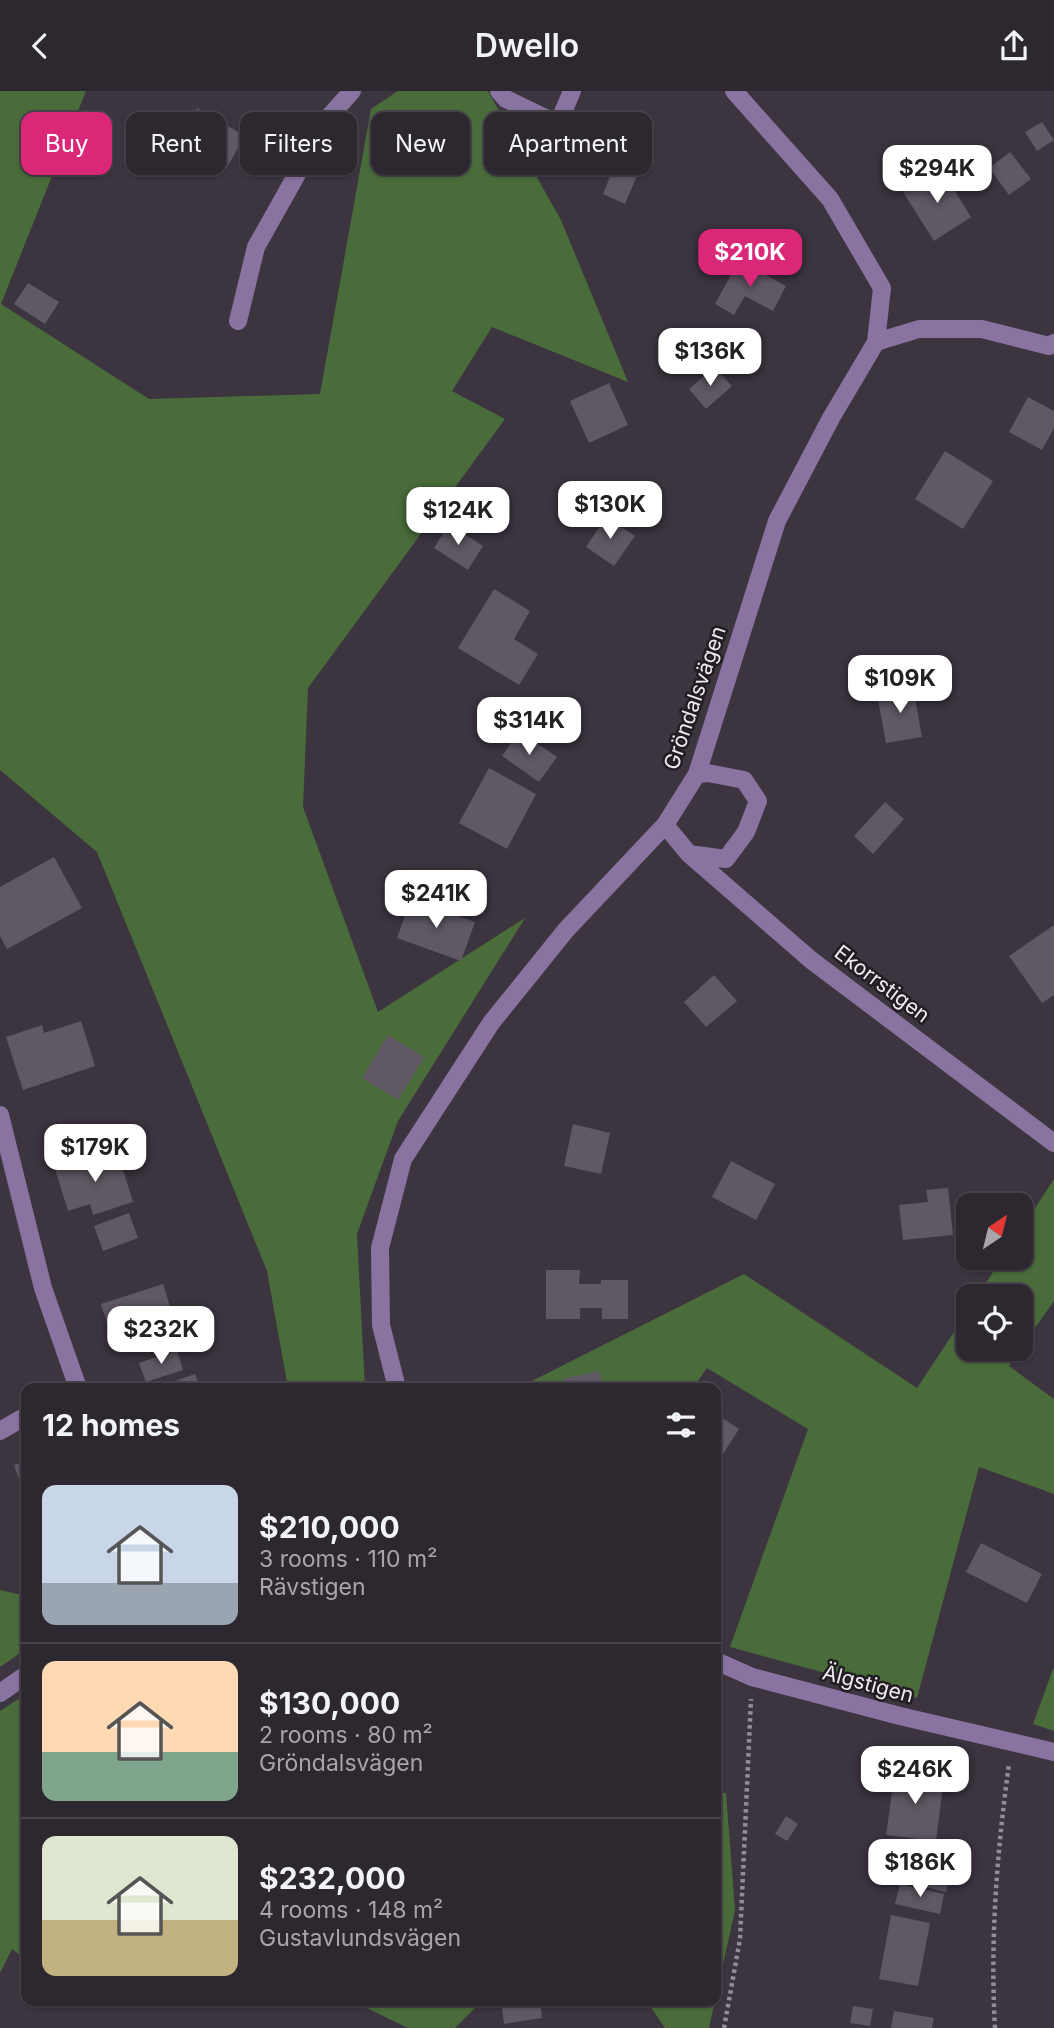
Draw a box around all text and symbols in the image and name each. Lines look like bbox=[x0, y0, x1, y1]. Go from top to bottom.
text: Dwello bbox=[475, 26, 579, 65]
icon: back bbox=[21, 27, 59, 65]
icon: share bbox=[995, 27, 1033, 65]
chip: Buy bbox=[21, 112, 112, 175]
chip: Rent bbox=[126, 112, 226, 175]
chip: Filters bbox=[240, 112, 357, 175]
chip: New bbox=[371, 112, 470, 175]
chip: Apartment bbox=[484, 112, 652, 175]
pin: $294K bbox=[888, 145, 986, 205]
text: $294K bbox=[899, 154, 975, 182]
pin: $210K bbox=[701, 229, 799, 289]
text: $210K bbox=[714, 238, 786, 266]
pin: $136K bbox=[661, 329, 759, 388]
text: $136K bbox=[674, 337, 746, 365]
pin: $130K bbox=[561, 482, 659, 541]
pin: $124K bbox=[409, 487, 507, 547]
text: $130K bbox=[574, 490, 646, 518]
text: $124K bbox=[422, 496, 494, 524]
street label: Gröndalsvägen bbox=[658, 623, 731, 773]
pin: $109K bbox=[851, 655, 949, 715]
text: $109K bbox=[864, 664, 936, 692]
pin: $314K bbox=[480, 697, 578, 757]
text: $314K bbox=[493, 706, 565, 734]
pin: $241K bbox=[387, 871, 485, 930]
text: $241K bbox=[401, 879, 471, 907]
street label: Ekorrstigen bbox=[830, 940, 935, 1028]
pin: $179K bbox=[46, 1125, 144, 1184]
text: $179K bbox=[60, 1133, 130, 1161]
north arrow bbox=[956, 1193, 1032, 1271]
map controls bbox=[956, 1193, 1033, 1361]
button: locate bbox=[956, 1284, 1033, 1361]
pin: $232K bbox=[112, 1307, 210, 1366]
text: $232K bbox=[123, 1315, 199, 1343]
icon: filters bbox=[662, 1406, 700, 1444]
text: 12 homes bbox=[42, 1407, 180, 1443]
text: $210,000 bbox=[259, 1509, 400, 1545]
icon: home bbox=[98, 1513, 182, 1597]
text: 3 rooms · 110 m² bbox=[259, 1545, 437, 1573]
text: Rävstigen bbox=[259, 1573, 366, 1601]
street label: Älgstigen bbox=[820, 1658, 917, 1708]
text: $130,000 bbox=[259, 1685, 400, 1721]
icon: home bbox=[98, 1689, 182, 1773]
text: 2 rooms · 80 m² bbox=[259, 1721, 433, 1749]
pin: $246K bbox=[866, 1747, 964, 1806]
text: Gröndalsvägen bbox=[259, 1749, 423, 1777]
text: $246K bbox=[877, 1755, 953, 1783]
pin: $186K bbox=[871, 1839, 969, 1899]
text: $186K bbox=[884, 1848, 956, 1876]
text: $232,000 bbox=[259, 1860, 406, 1896]
icon: home bbox=[98, 1864, 182, 1948]
text: 4 rooms · 148 m² bbox=[259, 1896, 443, 1924]
text: Gustavlundsvägen bbox=[259, 1924, 461, 1952]

